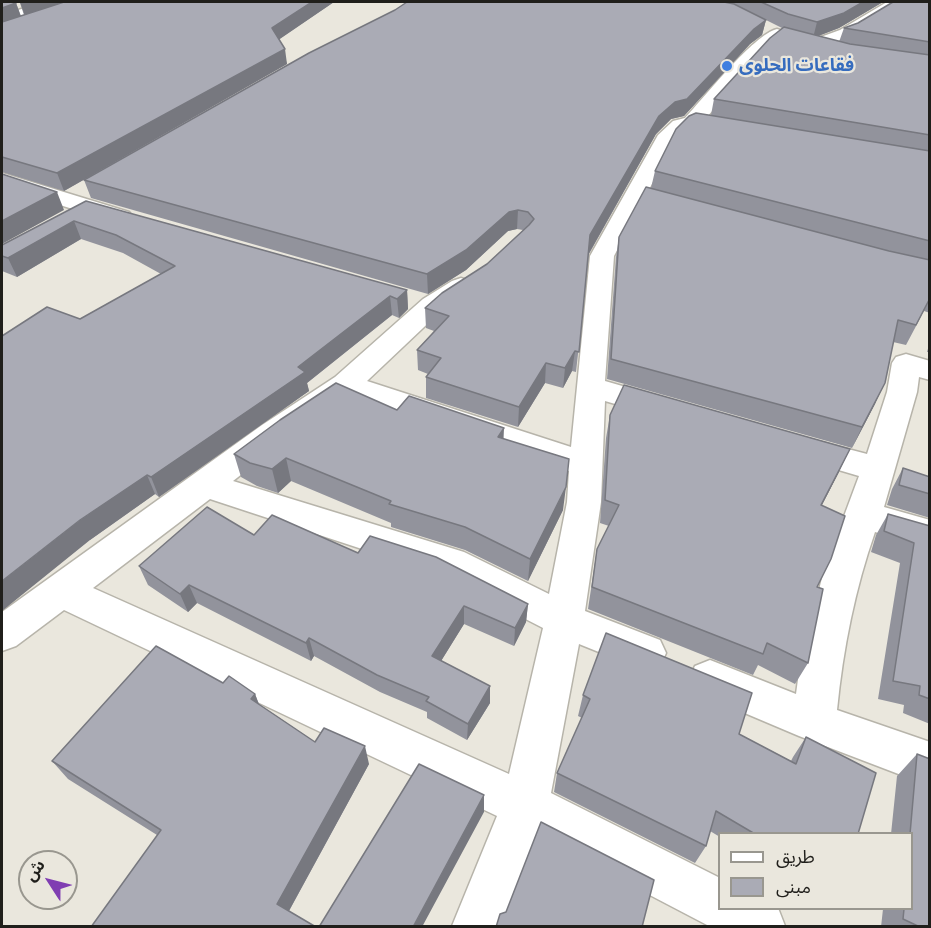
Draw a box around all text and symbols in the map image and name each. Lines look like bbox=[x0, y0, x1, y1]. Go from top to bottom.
place label: فقاعات الحلوى bbox=[739, 55, 854, 77]
marker: فقاعات الحلوى bbox=[720, 59, 734, 73]
legend bbox=[718, 832, 913, 910]
text: طريق bbox=[776, 846, 815, 867]
north arrow bbox=[18, 850, 78, 910]
text: ش bbox=[21, 856, 49, 885]
text: مبنى bbox=[776, 876, 811, 897]

